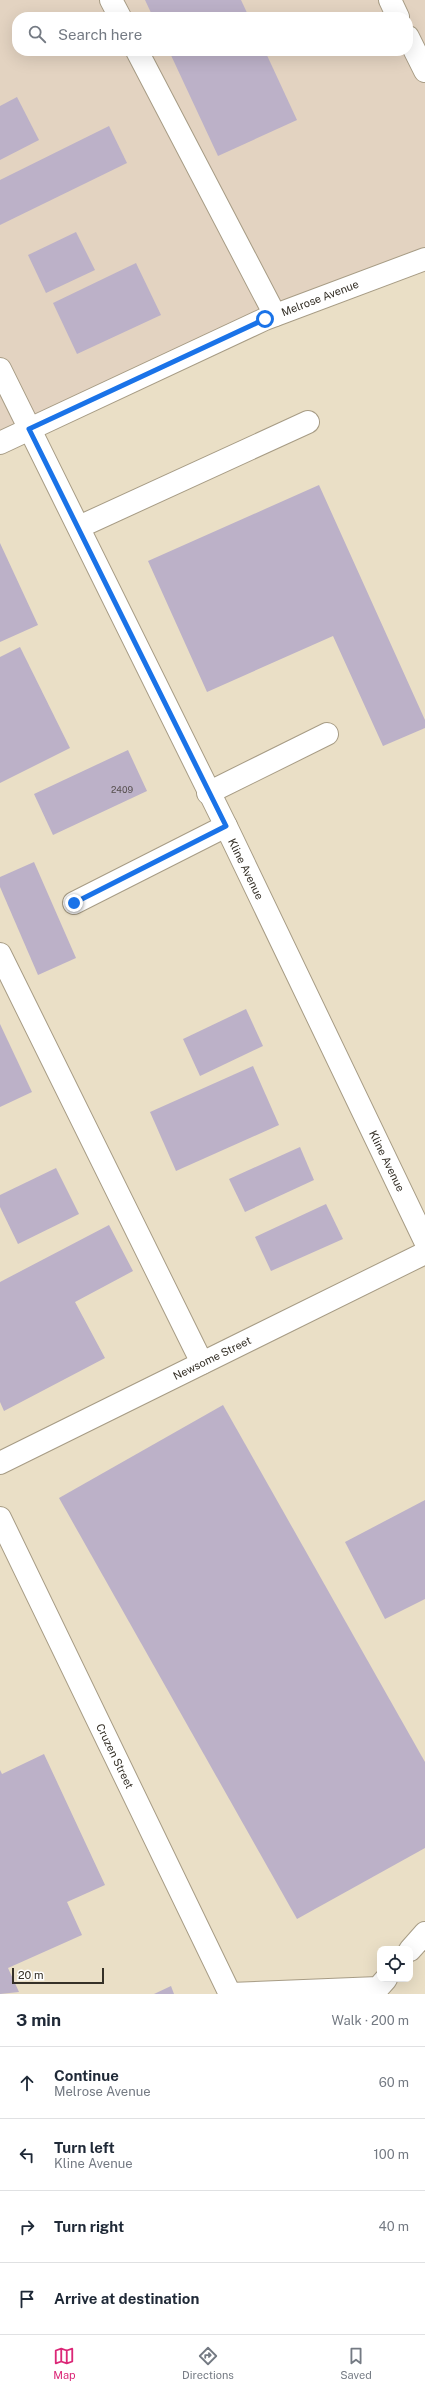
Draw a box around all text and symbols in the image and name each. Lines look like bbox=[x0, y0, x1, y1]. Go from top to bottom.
search box bbox=[12, 12, 413, 56]
icon: search bbox=[26, 23, 48, 45]
text: Search here bbox=[58, 26, 142, 43]
street label: Melrose Avenue bbox=[280, 278, 360, 318]
route start bbox=[256, 310, 274, 328]
house number: 2409 bbox=[111, 784, 133, 795]
street label: Kline Avenue bbox=[226, 836, 266, 902]
route end bbox=[65, 894, 83, 912]
street label: Kline Avenue bbox=[367, 1128, 407, 1194]
street label: Newsome Street bbox=[171, 1334, 253, 1382]
street label: Cruzen Street bbox=[94, 1722, 136, 1790]
map controls bbox=[377, 1946, 413, 1982]
button: locate bbox=[377, 1946, 413, 1982]
scale bar bbox=[12, 1966, 104, 1985]
text: 20 m bbox=[18, 1969, 43, 1981]
text: 3 min bbox=[16, 2010, 61, 2030]
text: Walk · 200 m bbox=[332, 2013, 409, 2028]
text: Continue bbox=[54, 2067, 119, 2084]
icon: ahead bbox=[16, 2072, 38, 2094]
text: 60 m bbox=[379, 2075, 409, 2090]
text: Melrose Avenue bbox=[54, 2084, 151, 2099]
text: Turn left bbox=[54, 2139, 115, 2156]
icon: left bbox=[16, 2144, 38, 2166]
text: 100 m bbox=[373, 2147, 409, 2162]
text: Kline Avenue bbox=[54, 2156, 133, 2171]
icon: right bbox=[16, 2216, 38, 2238]
text: Turn right bbox=[54, 2218, 124, 2235]
text: 40 m bbox=[378, 2219, 409, 2234]
icon: arrive bbox=[16, 2288, 38, 2310]
text: Arrive at destination bbox=[54, 2290, 199, 2307]
tab: Map bbox=[53, 2345, 76, 2381]
tab: Directions bbox=[182, 2345, 234, 2381]
tab: Saved bbox=[340, 2345, 372, 2381]

